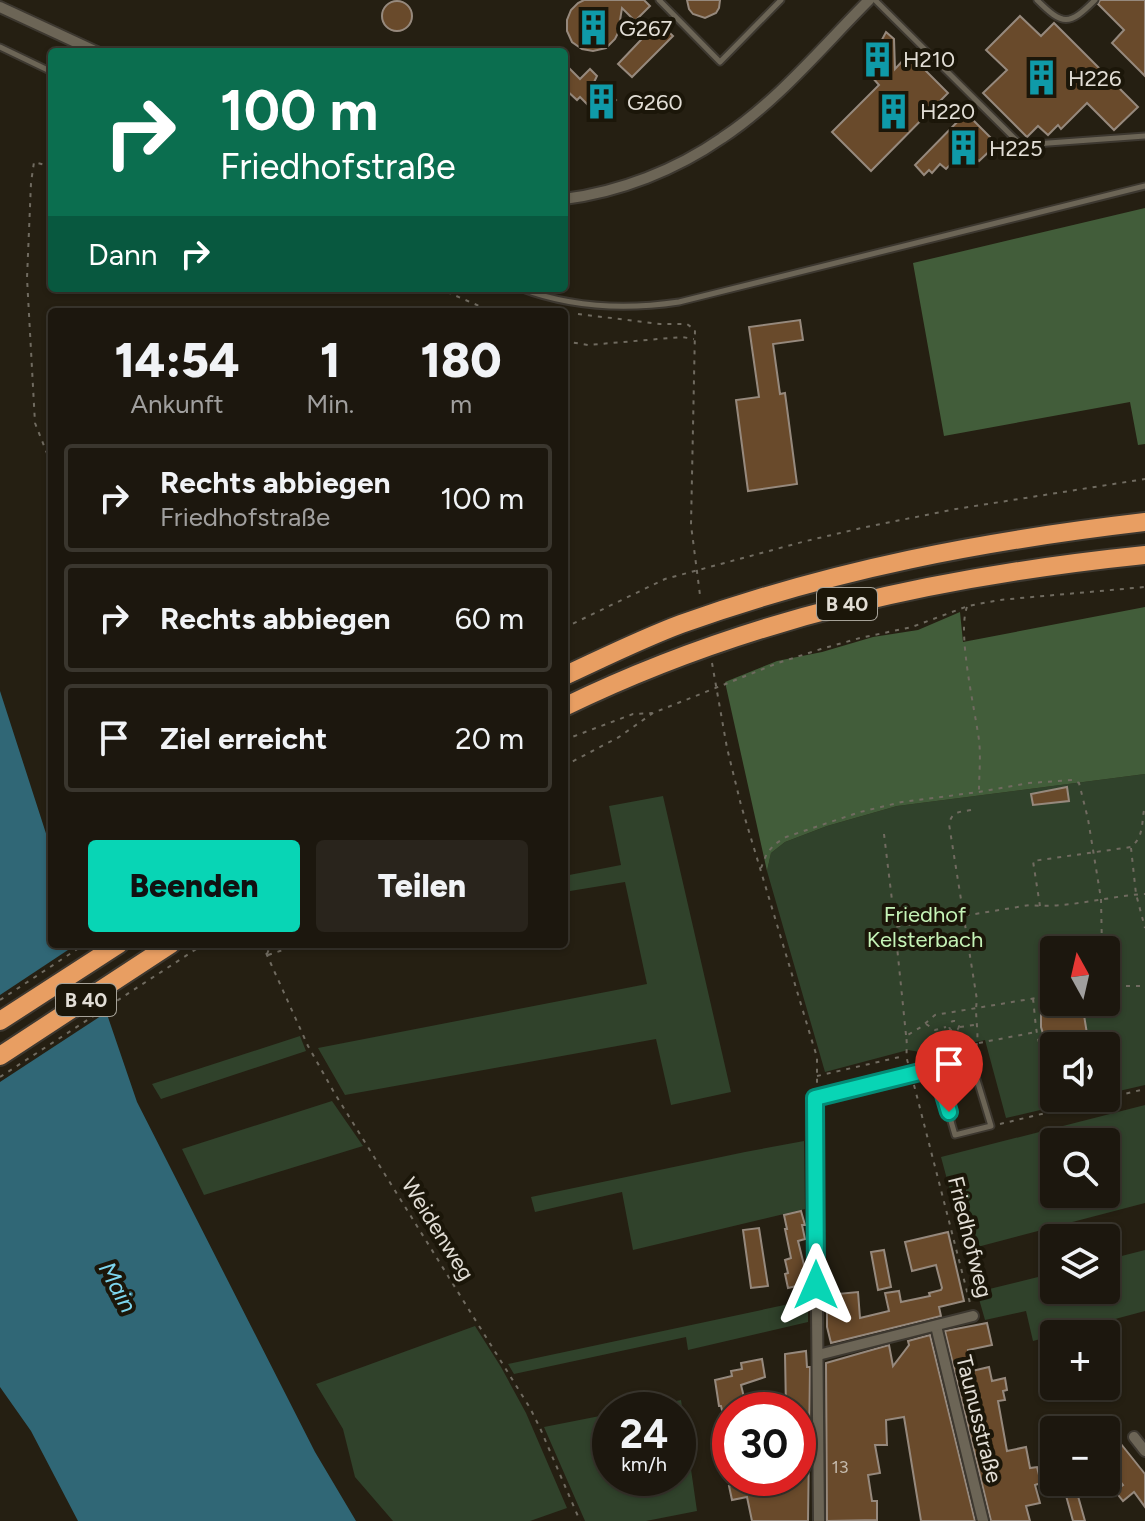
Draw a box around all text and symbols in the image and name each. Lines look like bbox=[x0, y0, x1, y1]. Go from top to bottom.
building icon: G267 bbox=[574, 9, 612, 47]
place label: G267 bbox=[619, 15, 672, 42]
building icon: H210 bbox=[858, 40, 896, 78]
place label: H210 bbox=[903, 46, 955, 73]
building icon: H226 bbox=[1023, 59, 1061, 97]
place label: H226 bbox=[1068, 65, 1122, 92]
text: 100 m bbox=[220, 77, 378, 144]
icon: right bbox=[88, 80, 192, 184]
building icon: G260 bbox=[582, 83, 620, 121]
place label: G260 bbox=[627, 89, 683, 116]
building icon: H220 bbox=[875, 92, 913, 130]
place label: H220 bbox=[920, 98, 975, 125]
building icon: H225 bbox=[944, 129, 982, 167]
place label: H225 bbox=[989, 135, 1043, 162]
text: Friedhofstraße bbox=[220, 145, 456, 188]
icon: right bbox=[173, 232, 217, 276]
text: Dann bbox=[88, 236, 157, 273]
text: 14:54 bbox=[114, 331, 240, 389]
text: 1 bbox=[320, 331, 340, 389]
text: 180 bbox=[421, 331, 502, 389]
text: Ankunft bbox=[131, 388, 224, 420]
text: Min. bbox=[306, 388, 354, 420]
text: m bbox=[450, 388, 472, 420]
text: Rechts abbiegen bbox=[160, 464, 391, 501]
icon: right bbox=[92, 476, 136, 520]
text: 100 m bbox=[440, 480, 524, 517]
text: Friedhofstraße bbox=[160, 501, 330, 533]
road number: B 40 bbox=[817, 588, 877, 620]
icon: right bbox=[92, 596, 136, 640]
text: Rechts abbiegen bbox=[160, 600, 391, 637]
text: 60 m bbox=[455, 600, 524, 637]
icon: arrive bbox=[92, 716, 136, 760]
text: Ziel erreicht bbox=[160, 720, 327, 757]
text: 20 m bbox=[455, 720, 524, 757]
button: Beenden bbox=[88, 840, 300, 932]
button: Teilen bbox=[316, 840, 528, 932]
park label: Friedhof Kelsterbach bbox=[867, 901, 983, 953]
north arrow bbox=[1040, 936, 1120, 1016]
map controls bbox=[1040, 936, 1120, 1496]
road number: B 40 bbox=[56, 984, 116, 1016]
pin bbox=[915, 1030, 983, 1112]
button: sound bbox=[1040, 1032, 1120, 1112]
icon: arrive bbox=[927, 1042, 971, 1086]
button: search bbox=[1040, 1128, 1120, 1208]
street label: Weidenweg bbox=[396, 1173, 480, 1285]
street label: Friedhofweg bbox=[942, 1173, 998, 1301]
button: layers bbox=[1040, 1224, 1120, 1304]
position arrow bbox=[774, 1243, 858, 1327]
water label: Main bbox=[93, 1257, 143, 1317]
button: + bbox=[1040, 1320, 1120, 1400]
street label: Taunusstraße bbox=[950, 1352, 1008, 1486]
speed limit sign: 30 bbox=[712, 1392, 816, 1496]
text: 24 bbox=[620, 1410, 668, 1458]
button: − bbox=[1040, 1416, 1120, 1496]
text: km/h bbox=[621, 1452, 667, 1476]
house number: 13 bbox=[831, 1456, 849, 1478]

